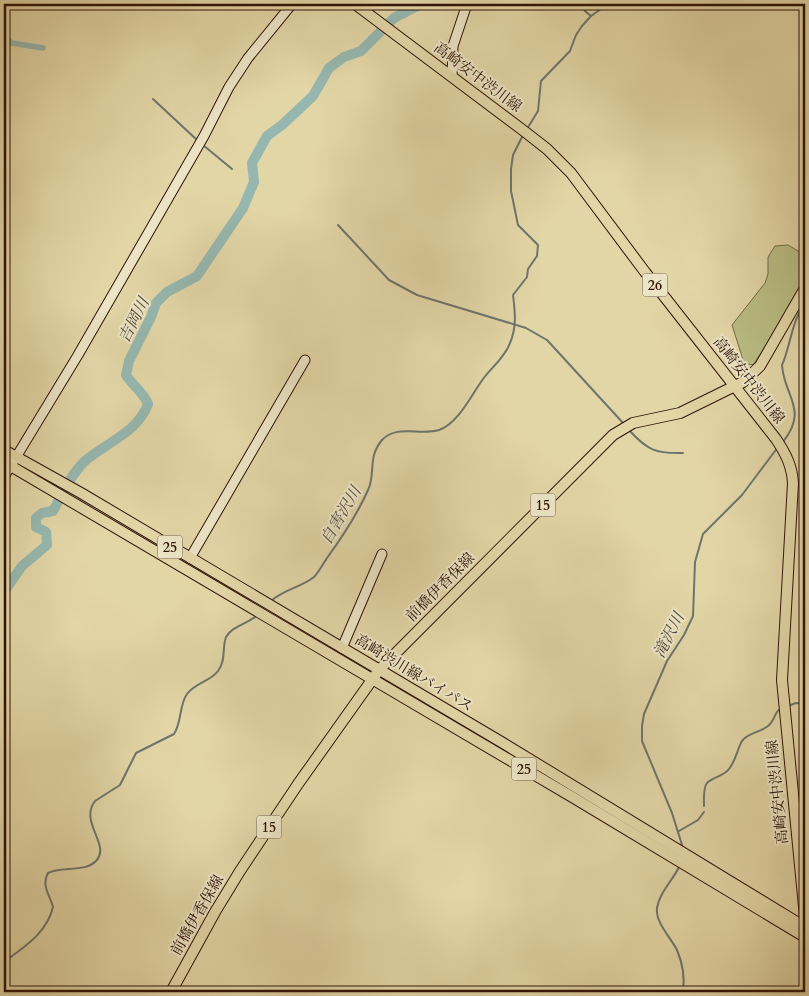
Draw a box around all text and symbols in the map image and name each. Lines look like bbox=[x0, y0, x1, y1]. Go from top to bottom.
street label: 高崎安中渋川線 bbox=[430, 37, 526, 117]
road number: 26 bbox=[642, 274, 668, 296]
water label: 吉岡川 bbox=[113, 292, 155, 347]
street label: 高崎安中渋川線 bbox=[709, 332, 789, 428]
water label: 自害沢川 bbox=[315, 481, 367, 549]
road number: 15 bbox=[530, 494, 556, 516]
road number: 25 bbox=[158, 536, 182, 558]
street label: 前橋伊香保線 bbox=[401, 548, 479, 626]
water label: 滝沢川 bbox=[648, 607, 690, 662]
street label: 高崎渋川線バイパス bbox=[351, 630, 477, 716]
street label: 高崎安中渋川線 bbox=[762, 739, 792, 845]
road number: 25 bbox=[512, 758, 536, 781]
road number: 15 bbox=[256, 816, 282, 839]
street label: 前橋伊香保線 bbox=[166, 871, 228, 959]

